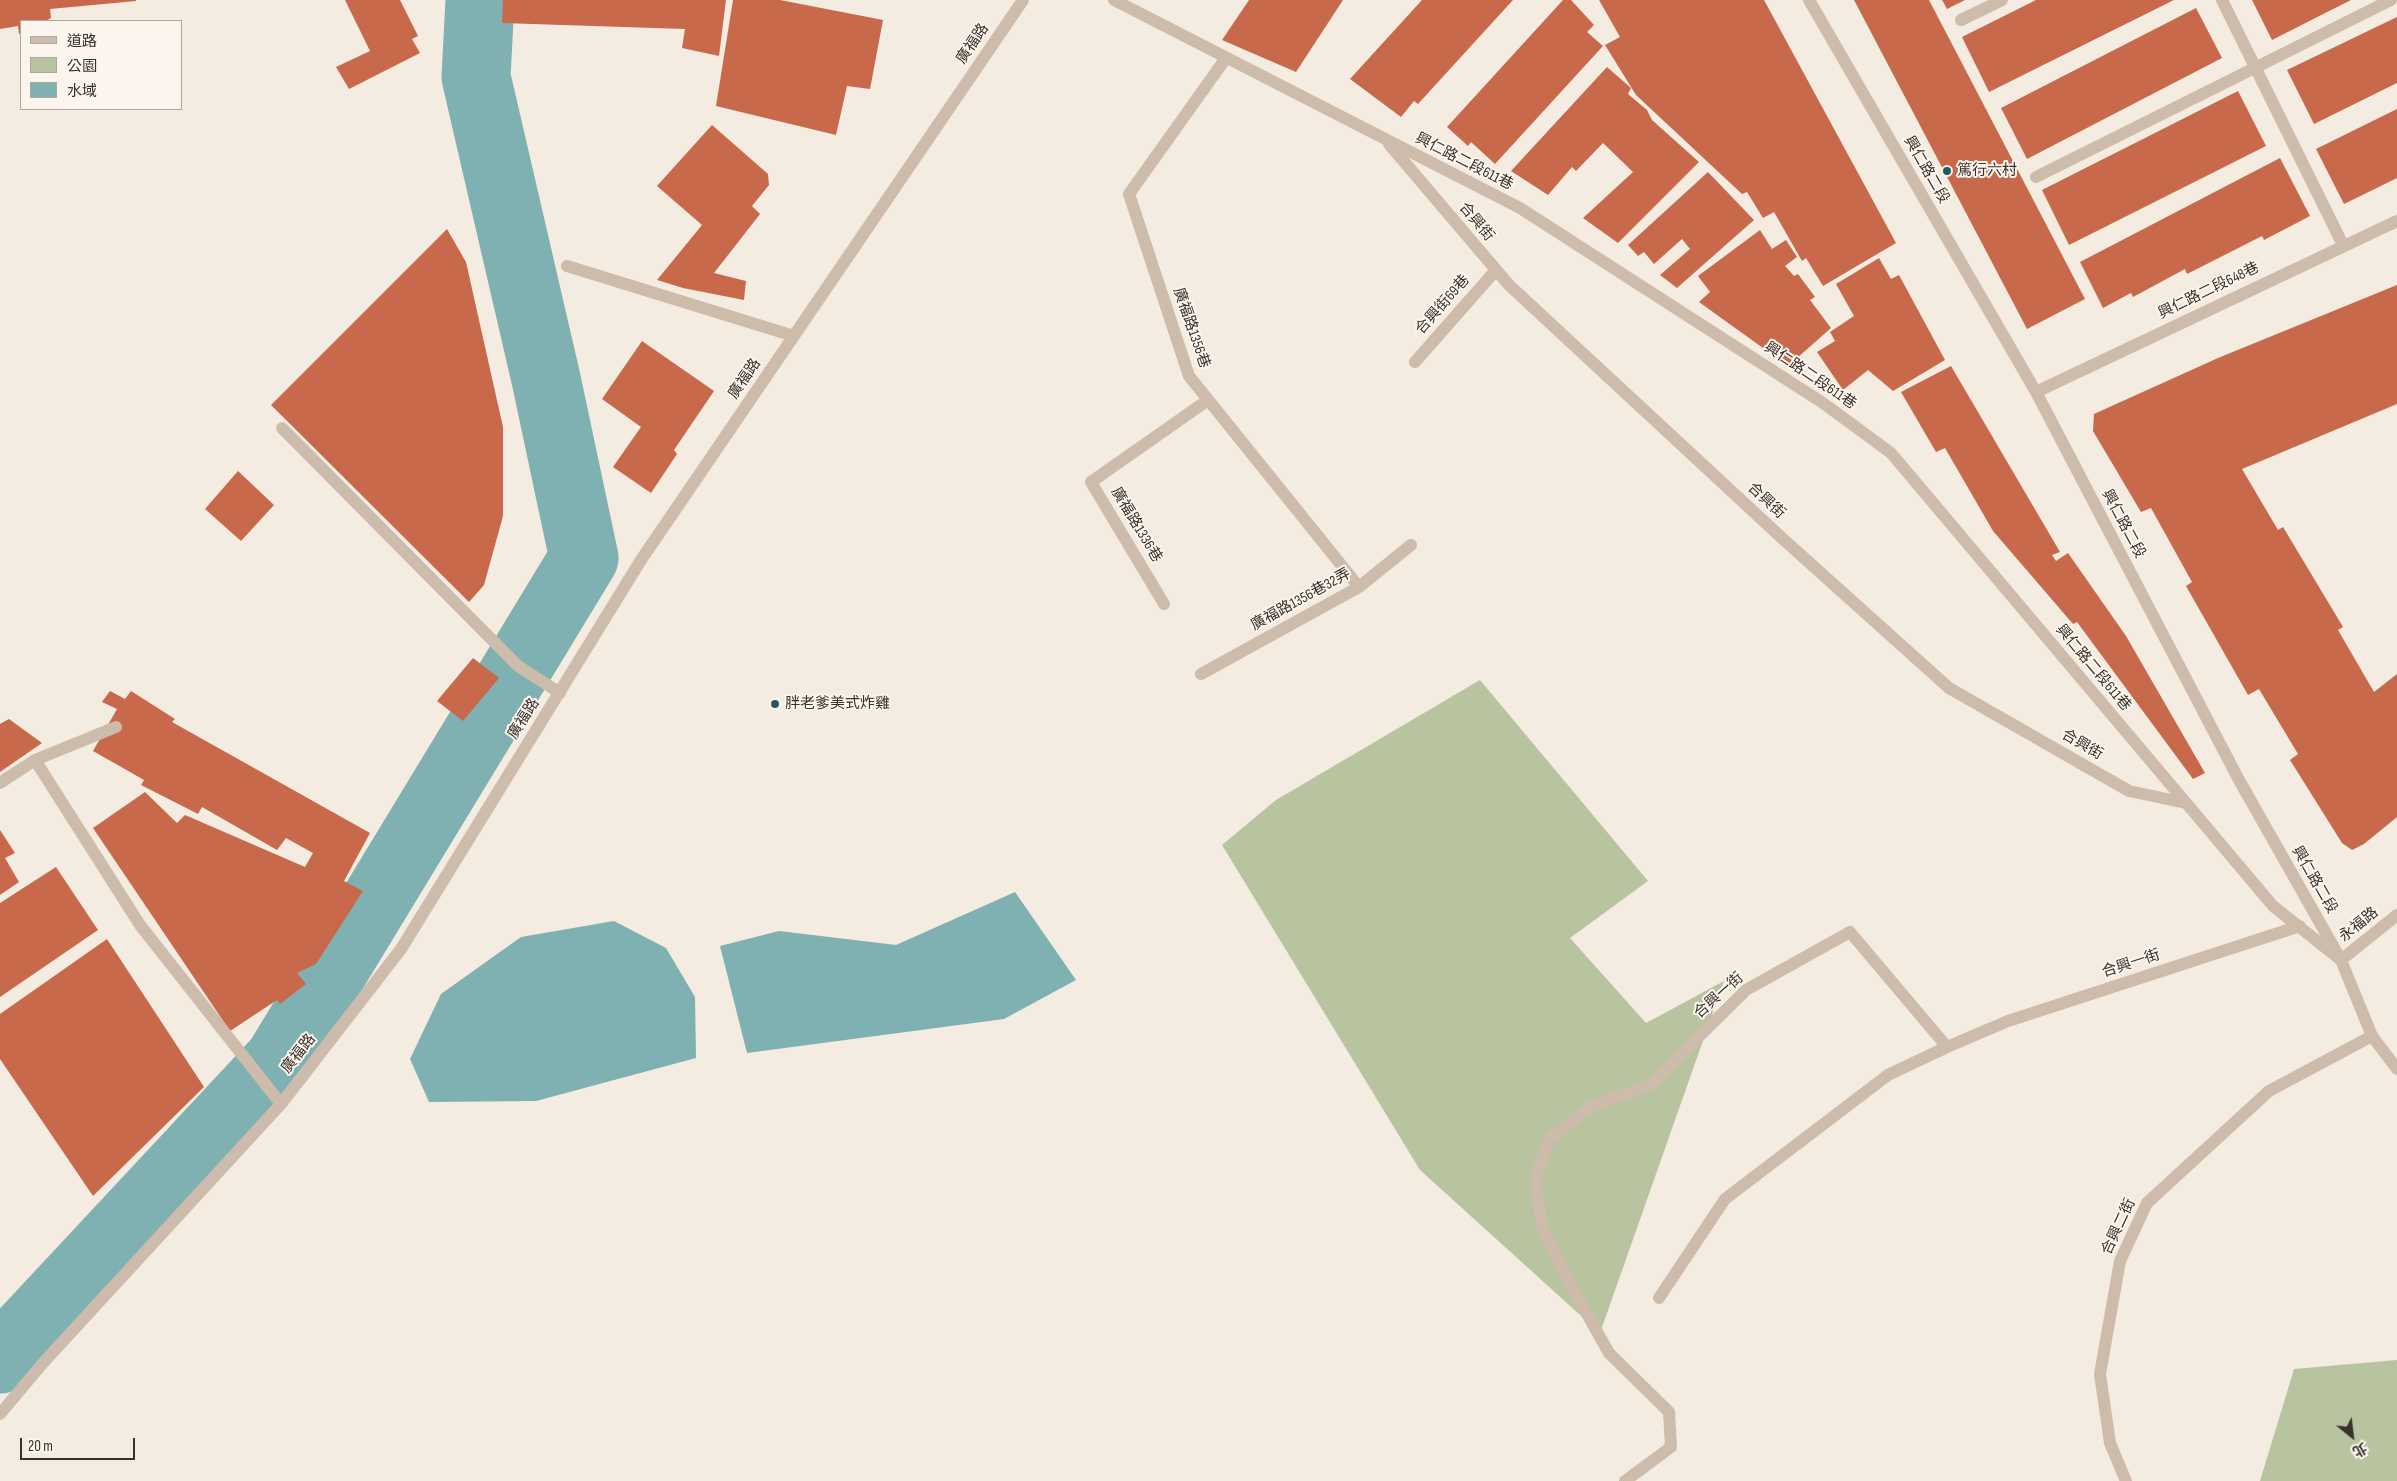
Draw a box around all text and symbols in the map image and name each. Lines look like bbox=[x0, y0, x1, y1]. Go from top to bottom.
legend bbox=[20, 20, 182, 110]
street label: 廣福路 bbox=[953, 20, 993, 68]
text: 道路 bbox=[67, 32, 97, 51]
text: 公園 bbox=[67, 57, 97, 76]
text: 水域 bbox=[67, 82, 97, 101]
street label: 興仁路二段611巷 bbox=[1412, 130, 1516, 194]
street label: 興仁路二段 bbox=[1899, 133, 1953, 207]
place label: 篤行六村 bbox=[1957, 162, 2017, 180]
marker: 篤行六村 bbox=[1941, 165, 1953, 177]
street label: 合興街 bbox=[1455, 199, 1497, 245]
street label: 興仁路二段648巷 bbox=[2156, 259, 2262, 323]
street label: 合興街69巷 bbox=[1412, 272, 1474, 338]
street label: 廣福路1356巷 bbox=[1169, 285, 1213, 371]
street label: 興仁路二段611巷 bbox=[1761, 339, 1859, 413]
street label: 廣福路 bbox=[725, 355, 765, 403]
street label: 合興街 bbox=[1743, 479, 1789, 523]
street label: 廣福路1336巷 bbox=[1107, 484, 1165, 566]
street label: 興仁路二段 bbox=[2097, 487, 2149, 561]
street label: 廣福路1356巷32弄 bbox=[1248, 565, 1354, 635]
street label: 興仁路二段611巷 bbox=[2052, 621, 2134, 715]
street label: 廣福路 bbox=[504, 695, 544, 743]
place label: 胖老爹美式炸雞 bbox=[785, 695, 890, 713]
marker: 胖老爹美式炸雞 bbox=[769, 698, 781, 710]
street label: 合興街 bbox=[2058, 726, 2106, 764]
street label: 興仁路二段 bbox=[2287, 843, 2341, 917]
street label: 永福路 bbox=[2336, 904, 2382, 946]
street label: 合興一街 bbox=[2100, 946, 2162, 982]
street label: 合興一街 bbox=[1691, 969, 1747, 1023]
street label: 廣福路 bbox=[278, 1031, 320, 1077]
street label: 合興二街 bbox=[2098, 1196, 2140, 1258]
north arrow bbox=[2327, 1411, 2377, 1461]
scale bar bbox=[22, 1428, 138, 1460]
text: 20 m bbox=[28, 1437, 53, 1456]
text: 北 bbox=[2349, 1439, 2370, 1460]

